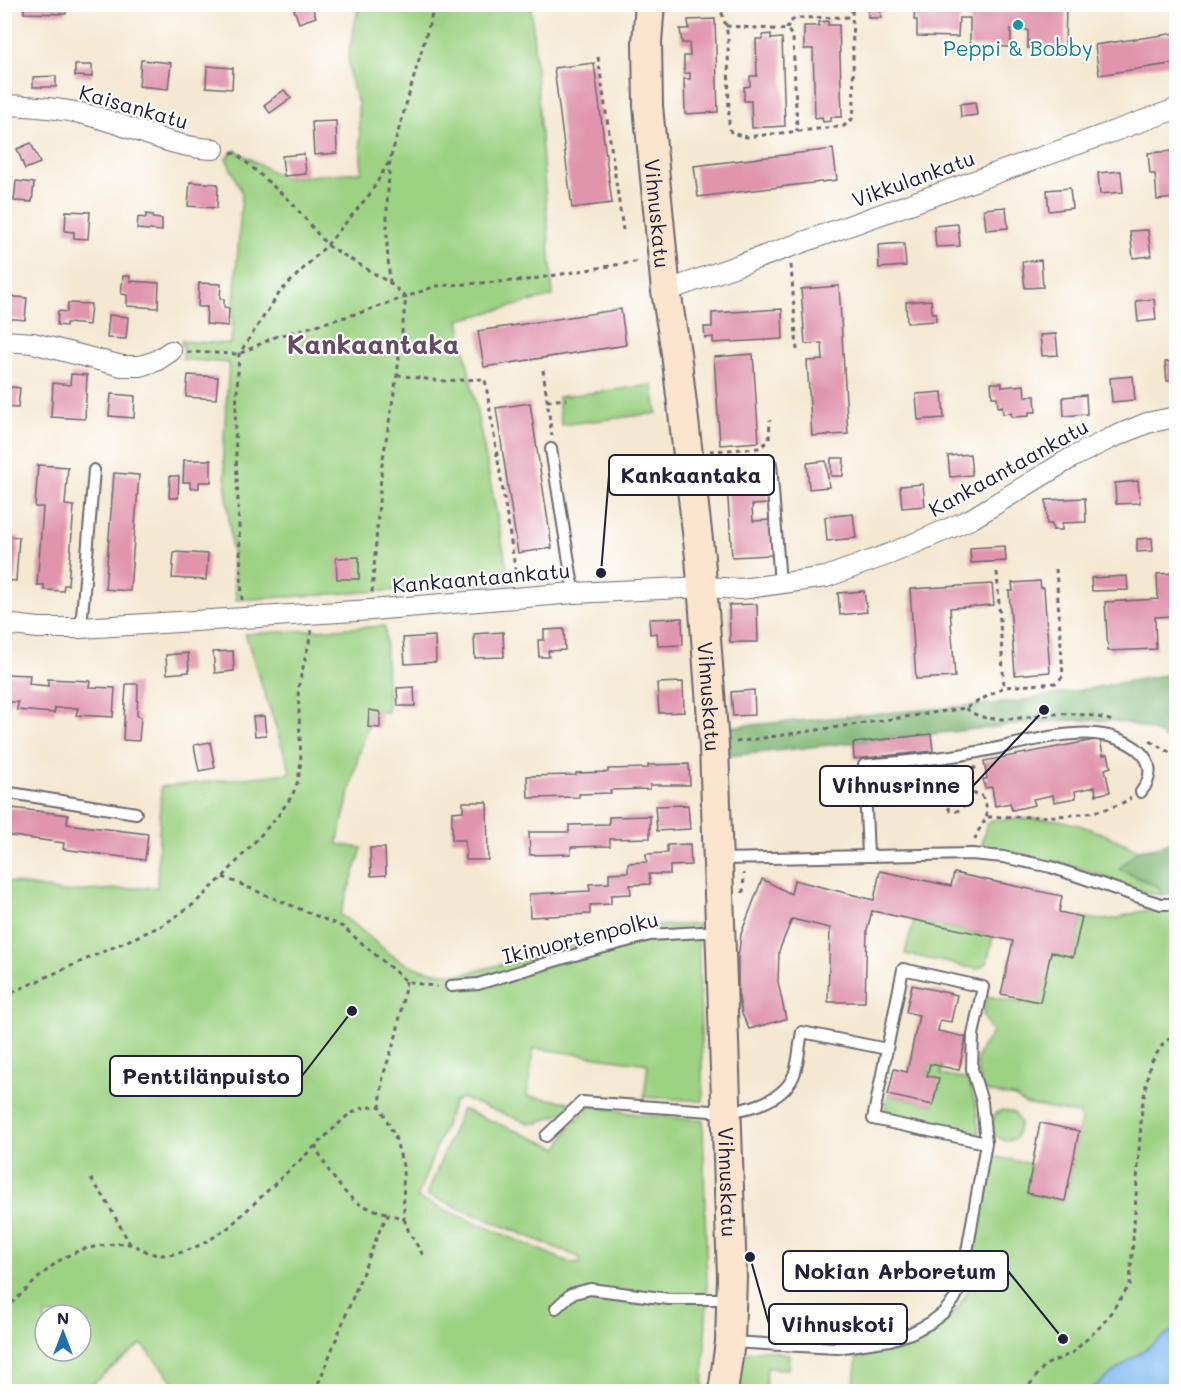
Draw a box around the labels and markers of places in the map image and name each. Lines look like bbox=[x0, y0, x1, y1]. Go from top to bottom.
marker: Peppi & Bobby bbox=[1011, 18, 1025, 32]
place label: Peppi & Bobby bbox=[943, 34, 1093, 61]
callout: Kankaantaka bbox=[609, 455, 774, 495]
callout: Vihnusrinne bbox=[820, 766, 973, 806]
callout: Penttilänpuisto bbox=[110, 1056, 302, 1096]
callout: Nokian Arboretum bbox=[783, 1251, 1008, 1291]
callout: Vihnuskoti bbox=[769, 1304, 907, 1344]

